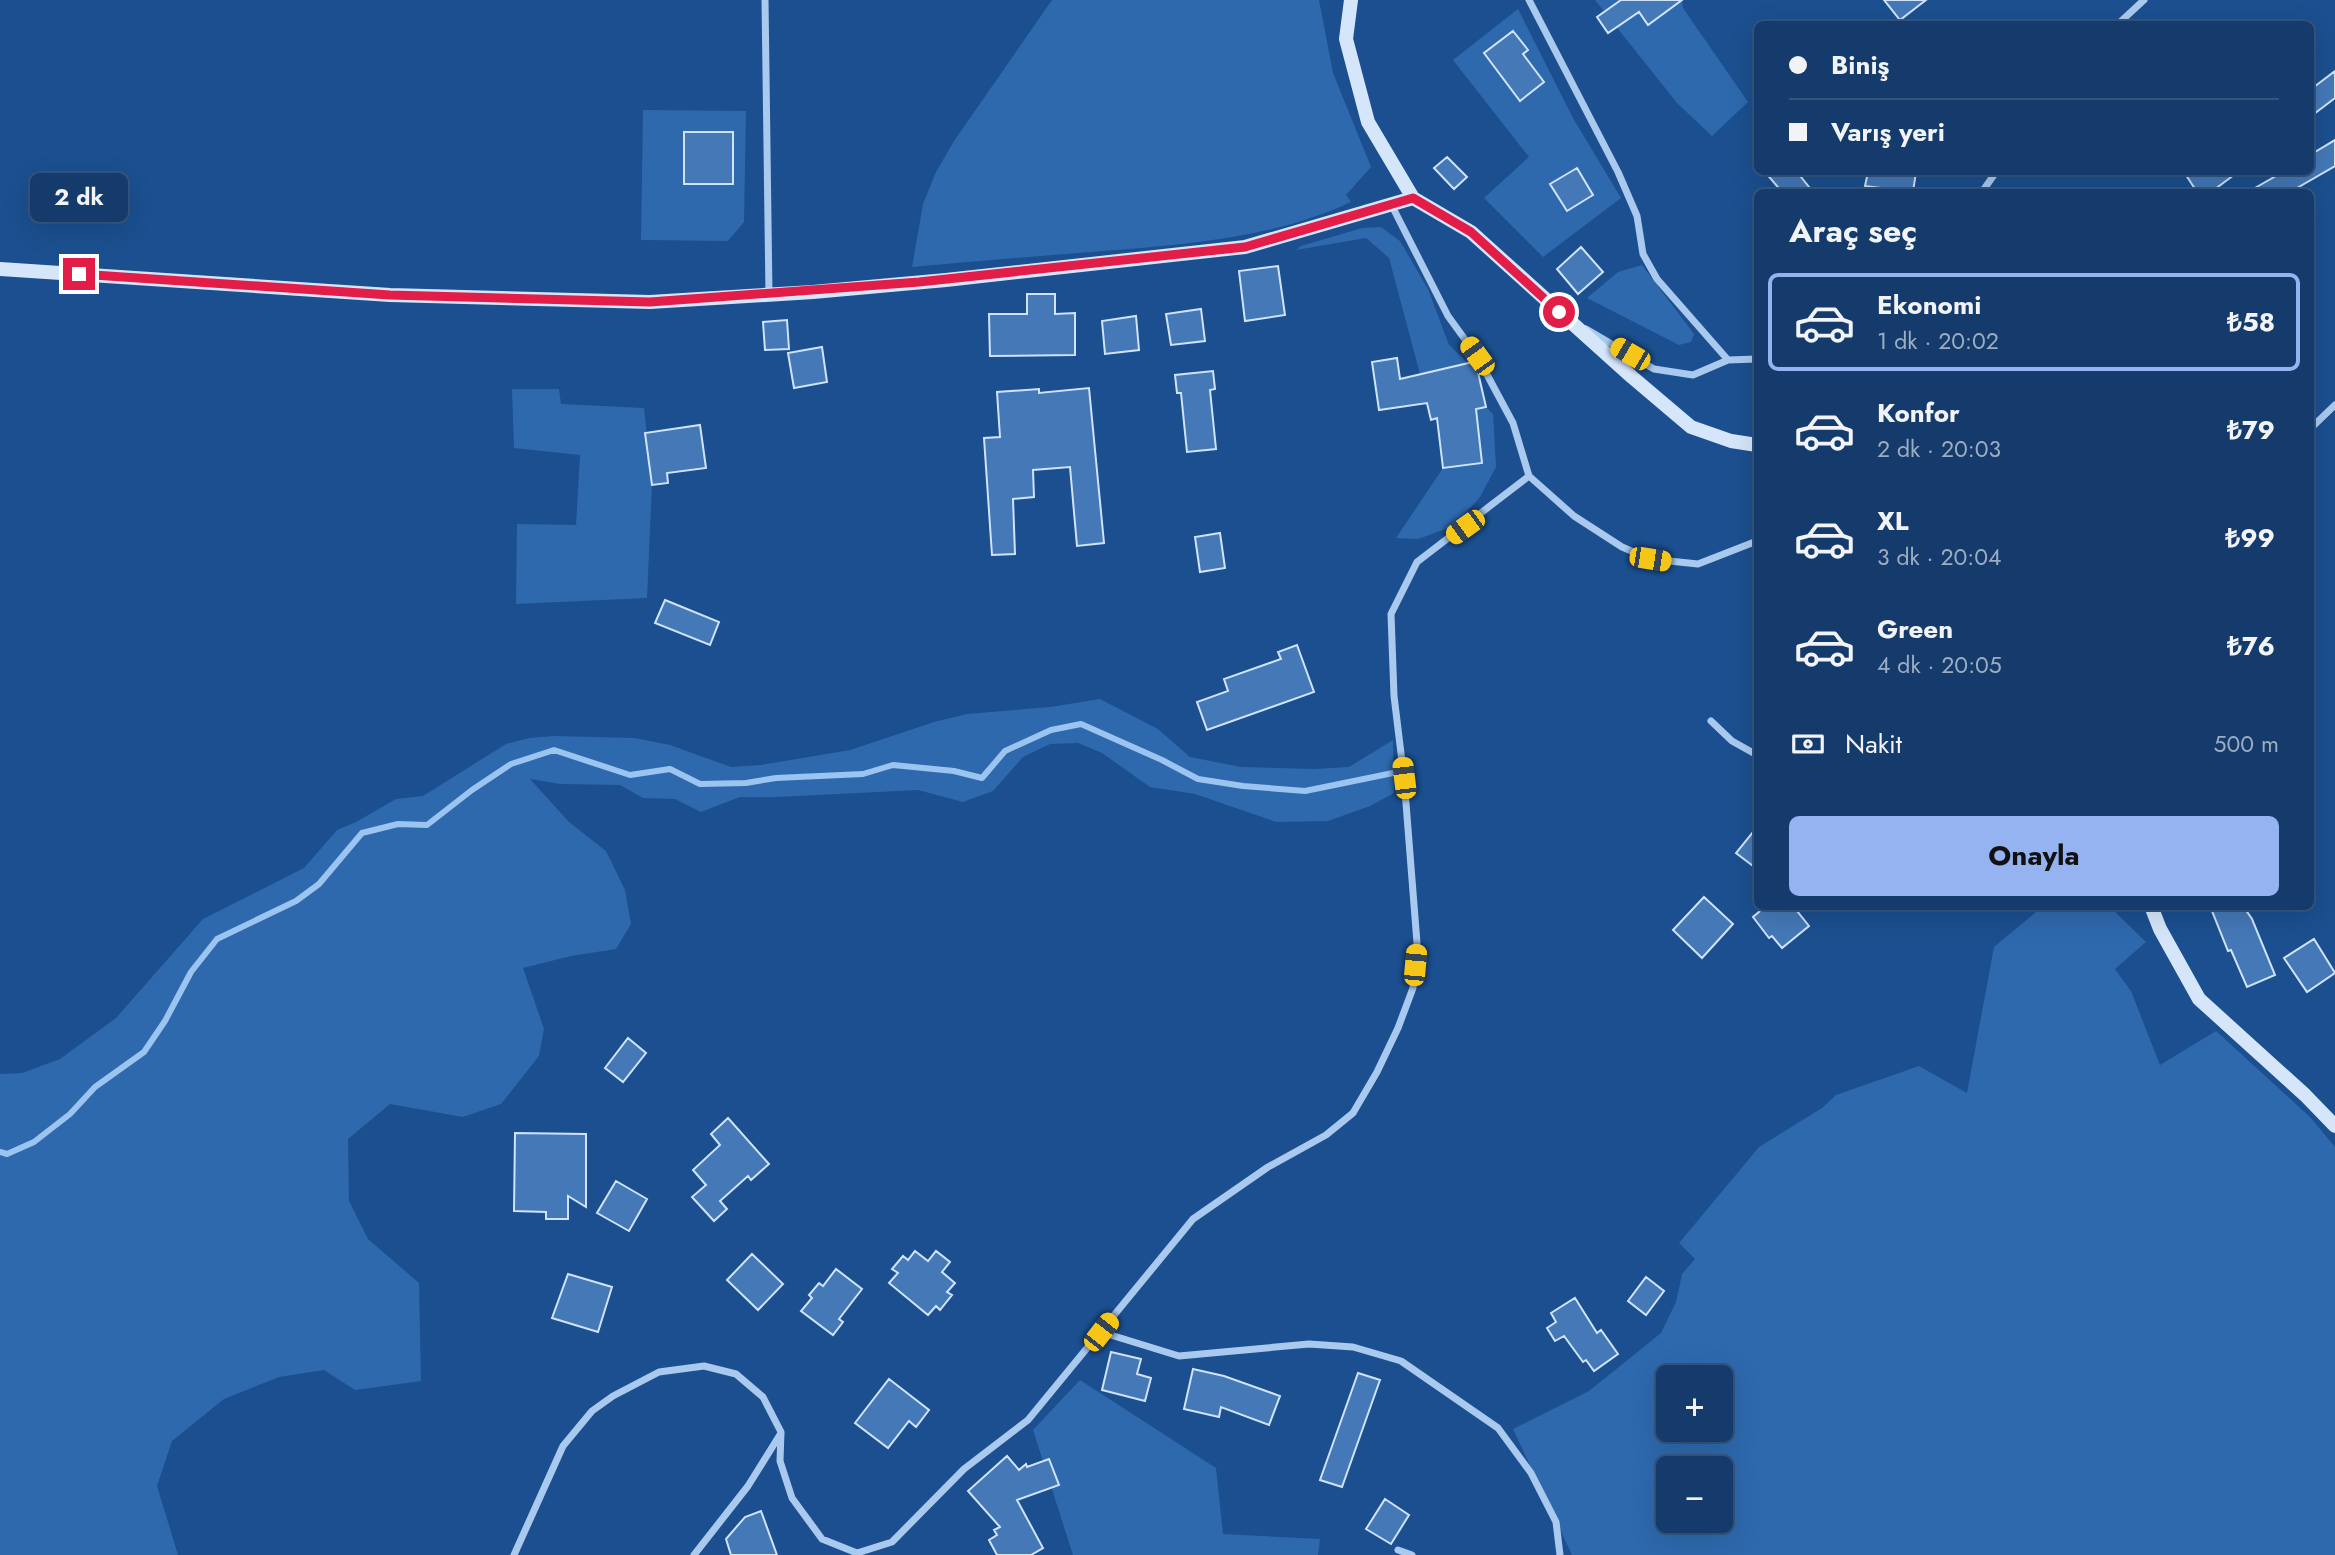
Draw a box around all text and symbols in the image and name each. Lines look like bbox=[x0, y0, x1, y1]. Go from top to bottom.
text: Biniş bbox=[1831, 46, 1889, 84]
text: Varış yeri bbox=[1831, 113, 1945, 151]
callout: 2 dk bbox=[30, 173, 128, 222]
text: 2 dk bbox=[54, 180, 104, 214]
text: Araç seç bbox=[1789, 208, 1917, 254]
route end bbox=[63, 258, 95, 290]
text: Ekonomi bbox=[1877, 286, 1981, 324]
icon: car bbox=[1793, 291, 1856, 354]
route start bbox=[1543, 296, 1575, 328]
text: ₺58 bbox=[2227, 303, 2275, 341]
text: 1 dk · 20:02 bbox=[1877, 324, 1999, 358]
car bbox=[1457, 333, 1498, 379]
car bbox=[1607, 334, 1654, 374]
text: Konfor bbox=[1877, 394, 1960, 432]
icon: car bbox=[1793, 399, 1856, 462]
text: ₺79 bbox=[2227, 411, 2275, 449]
text: 2 dk · 20:03 bbox=[1877, 432, 2001, 466]
text: XL bbox=[1877, 502, 1909, 540]
car bbox=[1442, 506, 1489, 548]
icon: car bbox=[1793, 507, 1856, 570]
text: ₺99 bbox=[2225, 519, 2275, 557]
text: 3 dk · 20:04 bbox=[1877, 540, 2001, 574]
car bbox=[1628, 545, 1673, 573]
text: Green bbox=[1877, 610, 1953, 648]
icon: car bbox=[1793, 615, 1856, 678]
text: ₺76 bbox=[2227, 627, 2275, 665]
text: 4 dk · 20:05 bbox=[1877, 648, 2002, 682]
icon: cash bbox=[1789, 725, 1827, 763]
text: Nakit bbox=[1845, 725, 1902, 763]
text: 500 m bbox=[2214, 727, 2279, 761]
car bbox=[1392, 756, 1417, 800]
button: Onayla bbox=[1789, 816, 2279, 896]
car bbox=[1403, 943, 1428, 987]
car bbox=[1080, 1309, 1123, 1355]
map controls bbox=[1656, 1365, 1733, 1533]
button: + bbox=[1656, 1365, 1733, 1442]
button: − bbox=[1656, 1456, 1733, 1533]

